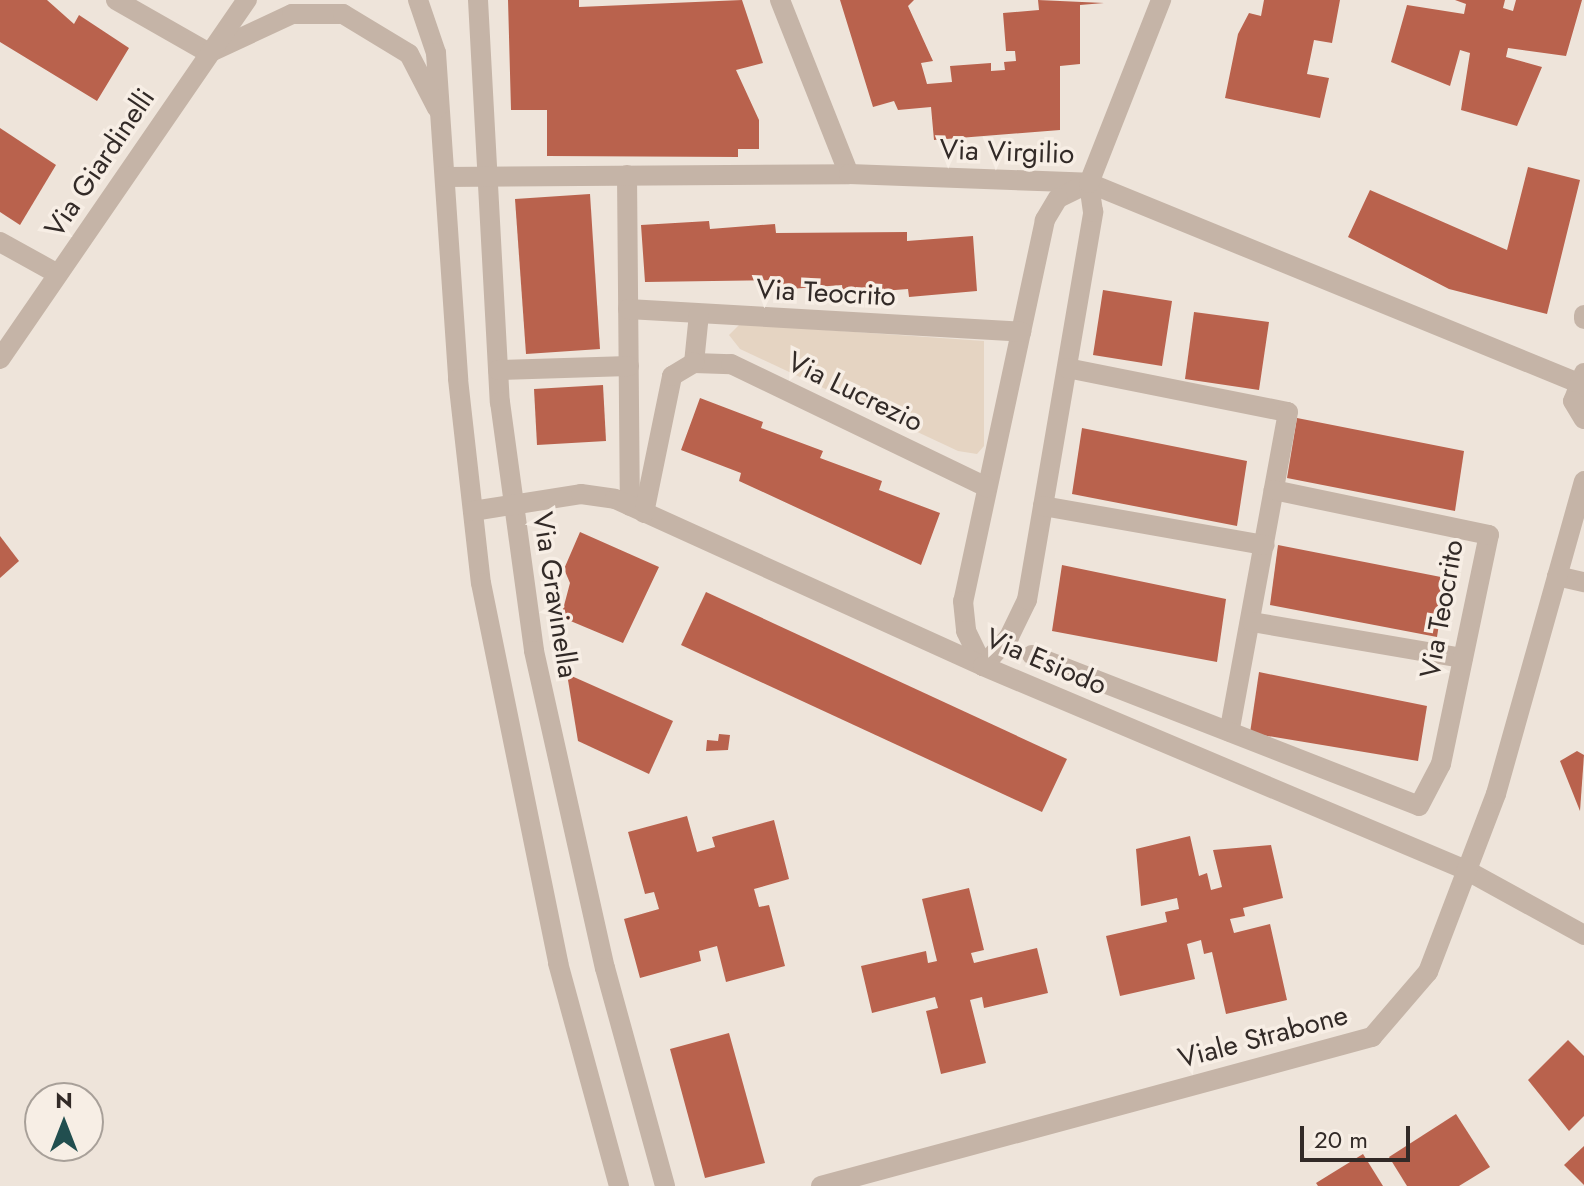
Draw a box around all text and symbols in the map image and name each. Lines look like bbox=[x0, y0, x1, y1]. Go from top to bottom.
street label: Via Giardinelli bbox=[38, 82, 162, 244]
street label: Via Virgilio bbox=[939, 133, 1075, 171]
street label: Via Teocrito bbox=[755, 273, 897, 313]
street label: Via Lucrezio bbox=[782, 345, 928, 439]
street label: Via Gravinella bbox=[525, 510, 585, 680]
street label: Via Teocrito bbox=[1413, 537, 1471, 681]
street label: Via Esiodo bbox=[980, 622, 1112, 702]
street label: Viale Strabone bbox=[1175, 998, 1351, 1076]
north arrow bbox=[24, 1082, 104, 1162]
text: N bbox=[55, 1084, 73, 1116]
scale bar bbox=[1304, 1110, 1414, 1160]
text: 20 m bbox=[1314, 1122, 1368, 1157]

